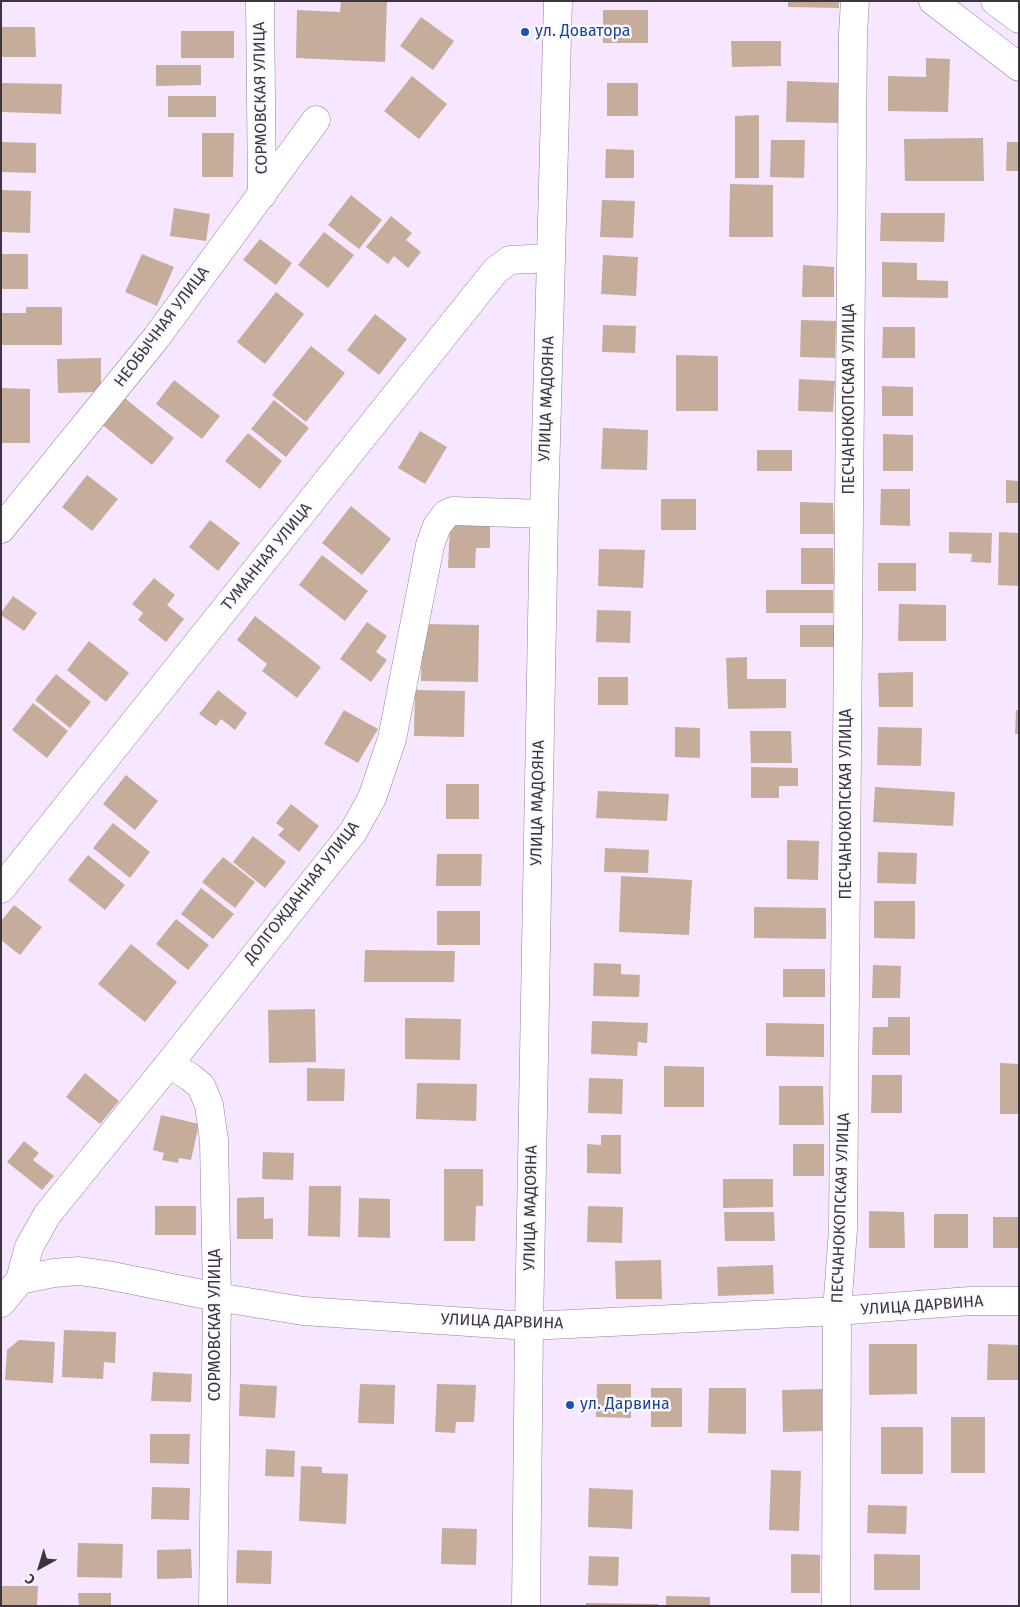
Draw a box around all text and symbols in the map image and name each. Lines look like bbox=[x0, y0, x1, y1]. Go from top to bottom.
street label: СОРМОВСКАЯ УЛИЦА bbox=[250, 22, 272, 174]
place label: ул. Доватора bbox=[535, 22, 631, 42]
marker: ул. Доватора bbox=[519, 26, 531, 38]
street label: НЕОБЫЧНАЯ УЛИЦА bbox=[110, 263, 214, 391]
street label: ПЕСЧАНОКОПСКАЯ УЛИЦА bbox=[840, 304, 860, 494]
street label: УЛИЦА МАДОЯНА bbox=[535, 336, 559, 462]
street label: ТУМАННАЯ УЛИЦА bbox=[218, 499, 316, 615]
street label: ПЕСЧАНОКОПСКАЯ УЛИЦА bbox=[837, 709, 857, 899]
street label: УЛИЦА МАДОЯНА bbox=[527, 740, 549, 866]
street label: ДОЛГОЖДАННАЯ УЛИЦА bbox=[240, 818, 364, 968]
street label: ПЕСЧАНОКОПСКАЯ УЛИЦА bbox=[828, 1112, 854, 1304]
street label: УЛИЦА МАДОЯНА bbox=[520, 1145, 542, 1271]
street label: СОРМОВСКАЯ УЛИЦА bbox=[206, 1249, 226, 1401]
street label: УЛИЦА ДАРВИНА bbox=[860, 1292, 984, 1320]
street label: УЛИЦА ДАРВИНА bbox=[440, 1310, 564, 1334]
place label: ул. Дарвина bbox=[580, 1395, 670, 1415]
marker: ул. Дарвина bbox=[564, 1399, 576, 1411]
north arrow bbox=[15, 1542, 65, 1592]
text: С bbox=[22, 1570, 39, 1588]

